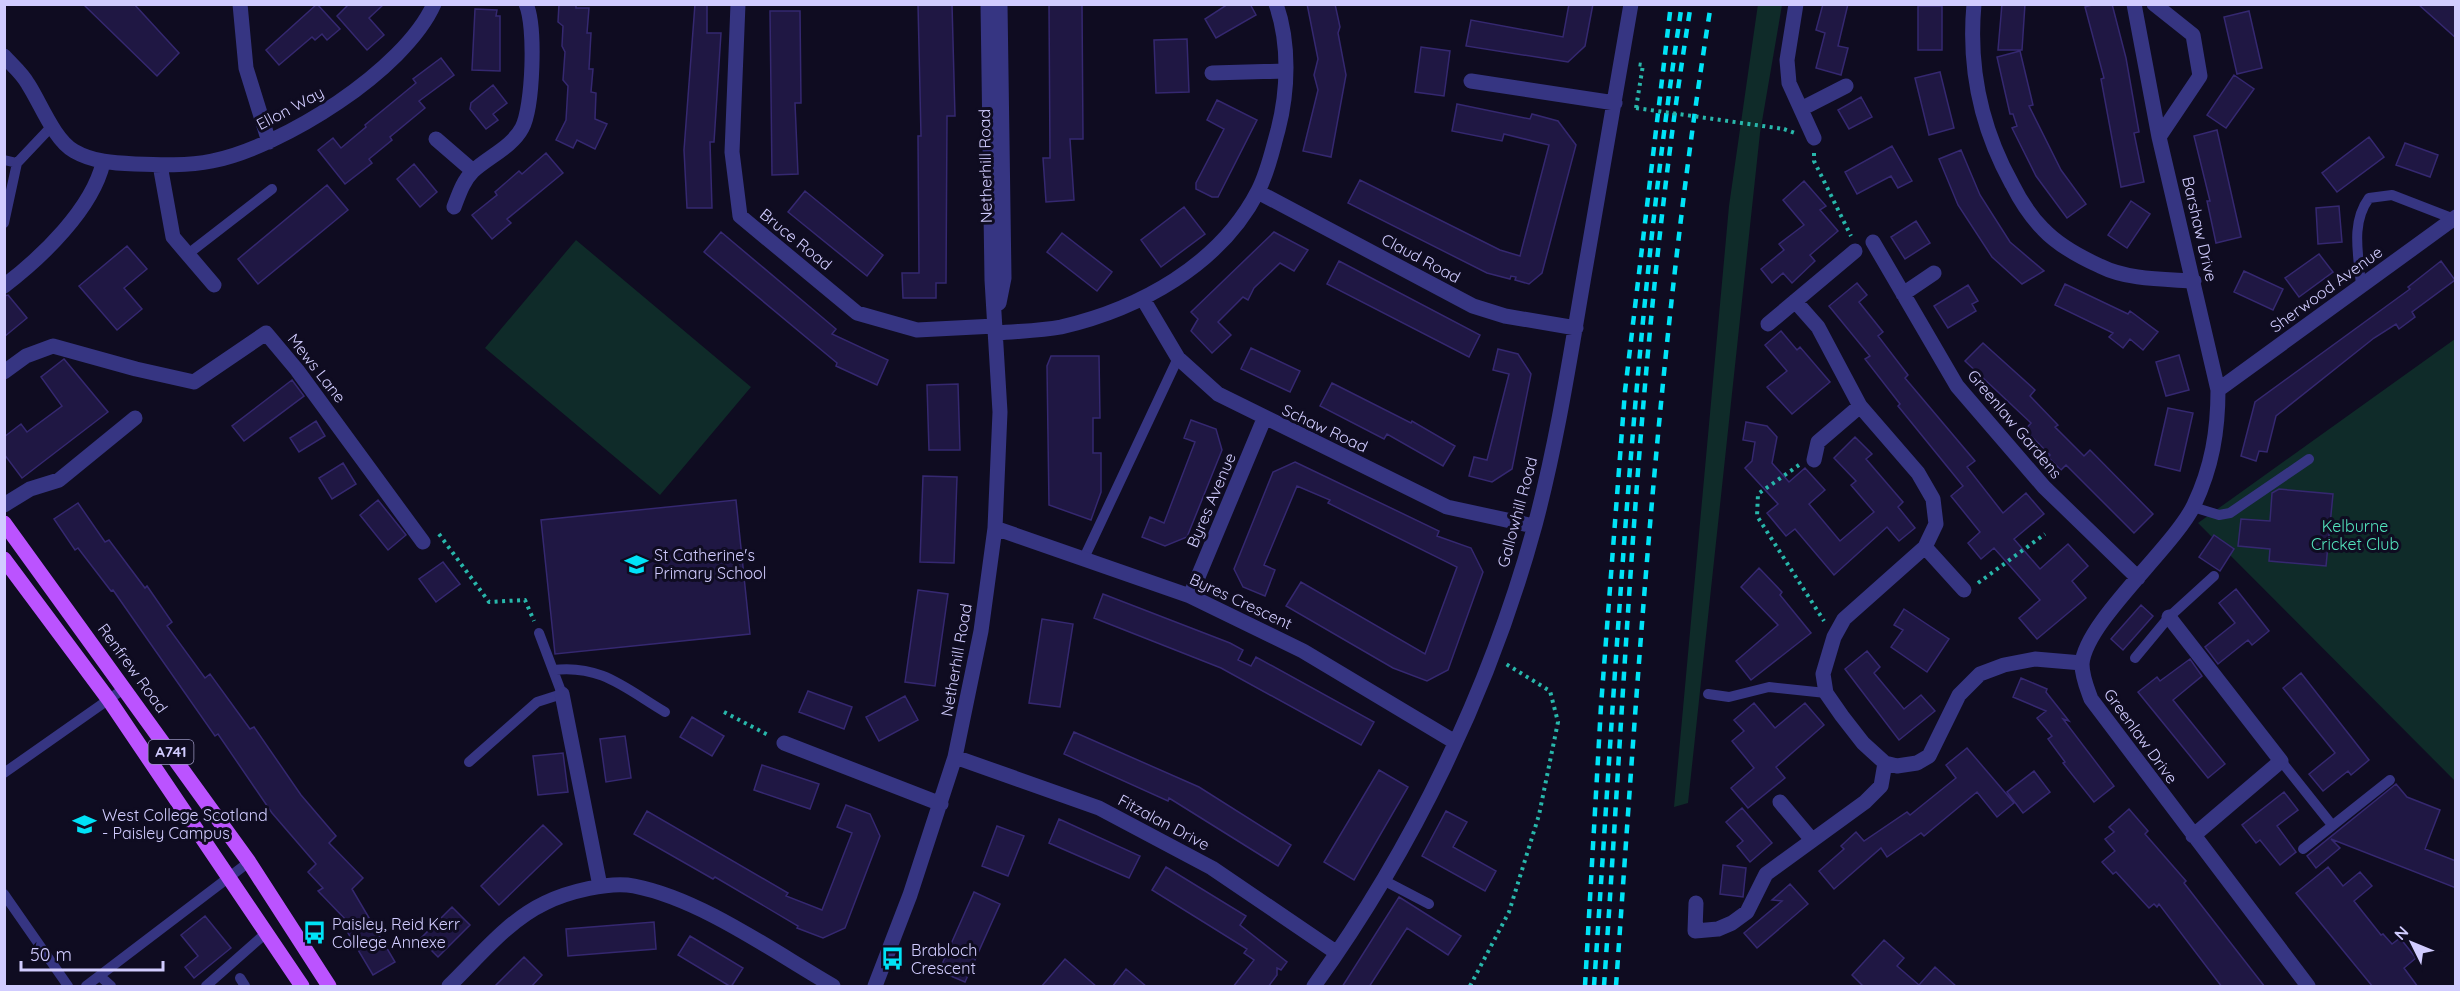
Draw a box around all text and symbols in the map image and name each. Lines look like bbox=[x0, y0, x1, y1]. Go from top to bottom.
street label: Ellon Way bbox=[253, 82, 327, 134]
street label: Netherhill Road bbox=[974, 109, 996, 223]
street label: Barshaw Drive bbox=[2178, 174, 2222, 284]
street label: Bruce Road bbox=[756, 204, 836, 274]
street label: Claud Road bbox=[1378, 229, 1464, 287]
street label: Sherwood Avenue bbox=[2266, 241, 2386, 337]
street label: Mews Lane bbox=[284, 329, 350, 407]
street label: Greenlaw Gardens bbox=[1964, 365, 2066, 483]
street label: Schaw Road bbox=[1279, 399, 1371, 457]
street label: Byres Avenue bbox=[1182, 450, 1240, 550]
street label: Gallowhill Road bbox=[1493, 454, 1541, 570]
park label: Kelburne Cricket Club bbox=[2311, 516, 2399, 554]
place label: St Catherine's Primary School bbox=[654, 545, 766, 583]
school or university icon: St Catherine's Primary School bbox=[623, 551, 649, 577]
street label: Byres Crescent bbox=[1186, 568, 1296, 634]
street label: Netherhill Road bbox=[936, 602, 976, 718]
street label: Renfrew Road bbox=[94, 619, 172, 717]
street label: Greenlaw Drive bbox=[2100, 685, 2182, 787]
road number: A741 bbox=[148, 740, 194, 764]
street label: Fitzalan Drive bbox=[1115, 790, 1213, 854]
place label: West College Scotland - Paisley Campus bbox=[102, 805, 268, 843]
school or university icon: West College Scotland - Paisley Campus bbox=[71, 811, 97, 837]
north arrow bbox=[2382, 913, 2442, 973]
place label: Paisley, Reid Kerr College Annexe bbox=[332, 914, 460, 952]
bus stop icon: Paisley, Reid Kerr College Annexe bbox=[301, 920, 327, 946]
text: N bbox=[2390, 922, 2412, 944]
scale bar bbox=[21, 934, 164, 972]
place label: Brabloch Crescent bbox=[911, 940, 977, 978]
text: 50 m bbox=[30, 943, 72, 966]
bus stop icon: Brabloch Crescent bbox=[880, 946, 906, 972]

